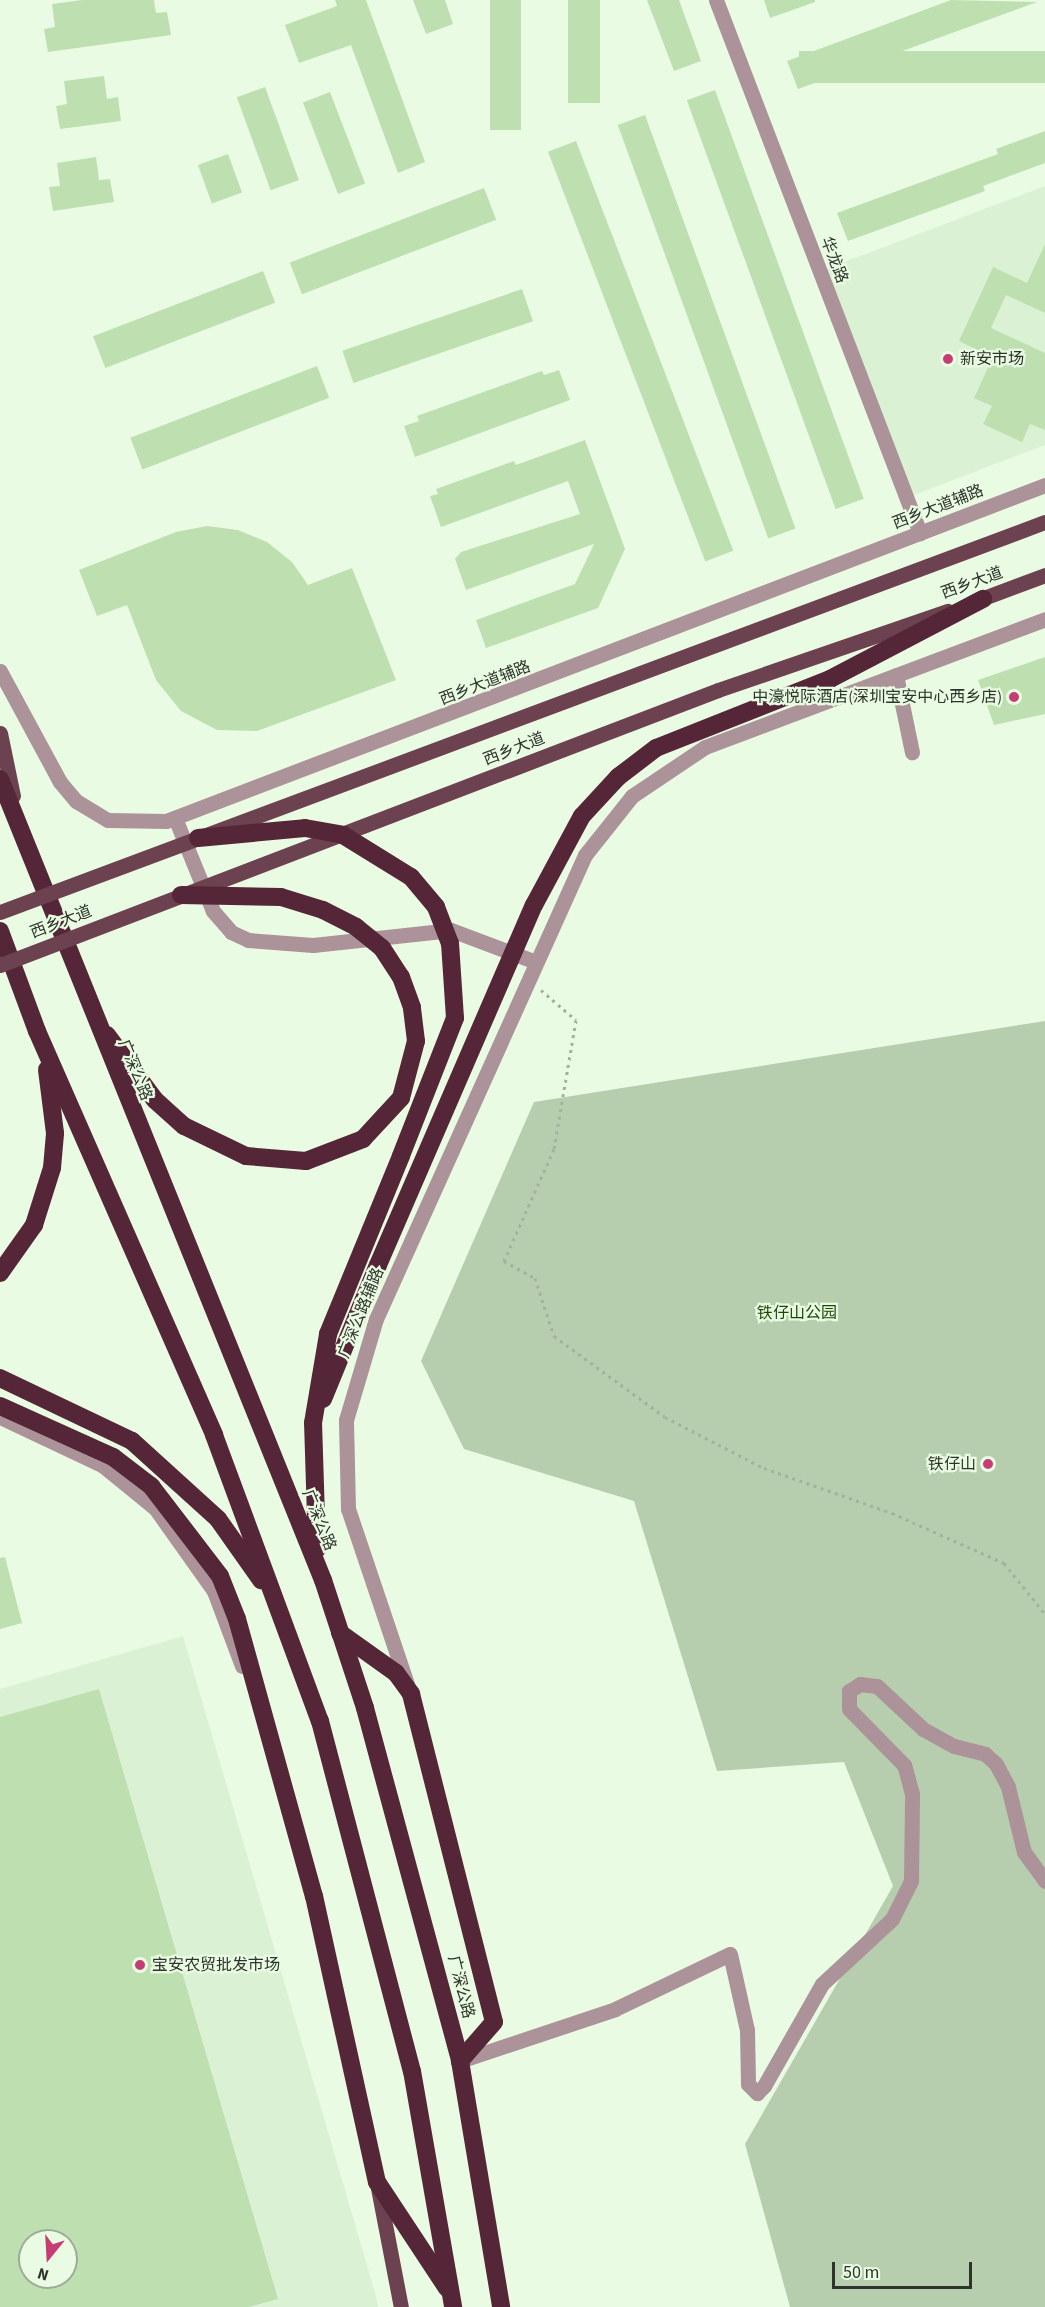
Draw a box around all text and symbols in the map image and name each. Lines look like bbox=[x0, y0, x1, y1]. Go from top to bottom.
street label: 华龙路 bbox=[816, 234, 852, 286]
place label: 新安市场 bbox=[960, 349, 1024, 369]
marker: 新安市场 bbox=[941, 352, 955, 366]
street label: 西乡大道辅路 bbox=[890, 481, 986, 533]
street label: 西乡大道 bbox=[939, 563, 1005, 603]
street label: 西乡大道辅路 bbox=[437, 657, 533, 709]
place label: 中濠悦际酒店(深圳宝安中心西乡店) bbox=[752, 687, 1002, 707]
marker: 中濠悦际酒店(深圳宝安中心西乡店) bbox=[1007, 690, 1021, 704]
street label: 西乡大道 bbox=[481, 729, 547, 769]
street label: 西乡大道 bbox=[28, 902, 94, 942]
street label: 广深公路 bbox=[114, 1037, 156, 1103]
street label: 广深公路辅路 bbox=[334, 1265, 388, 1361]
park label: 铁仔山公园 bbox=[757, 1303, 837, 1323]
place label: 铁仔山 bbox=[928, 1454, 976, 1474]
marker: 铁仔山 bbox=[981, 1457, 995, 1471]
street label: 广深公路 bbox=[298, 1487, 340, 1553]
street label: 广深公路 bbox=[444, 1954, 478, 2020]
place label: 宝安农贸批发市场 bbox=[152, 1955, 280, 1975]
marker: 宝安农贸批发市场 bbox=[133, 1958, 147, 1972]
north arrow bbox=[18, 2229, 78, 2289]
scale bar bbox=[835, 2250, 974, 2288]
text: 50 m bbox=[843, 2260, 879, 2285]
text: N bbox=[35, 2262, 52, 2286]

